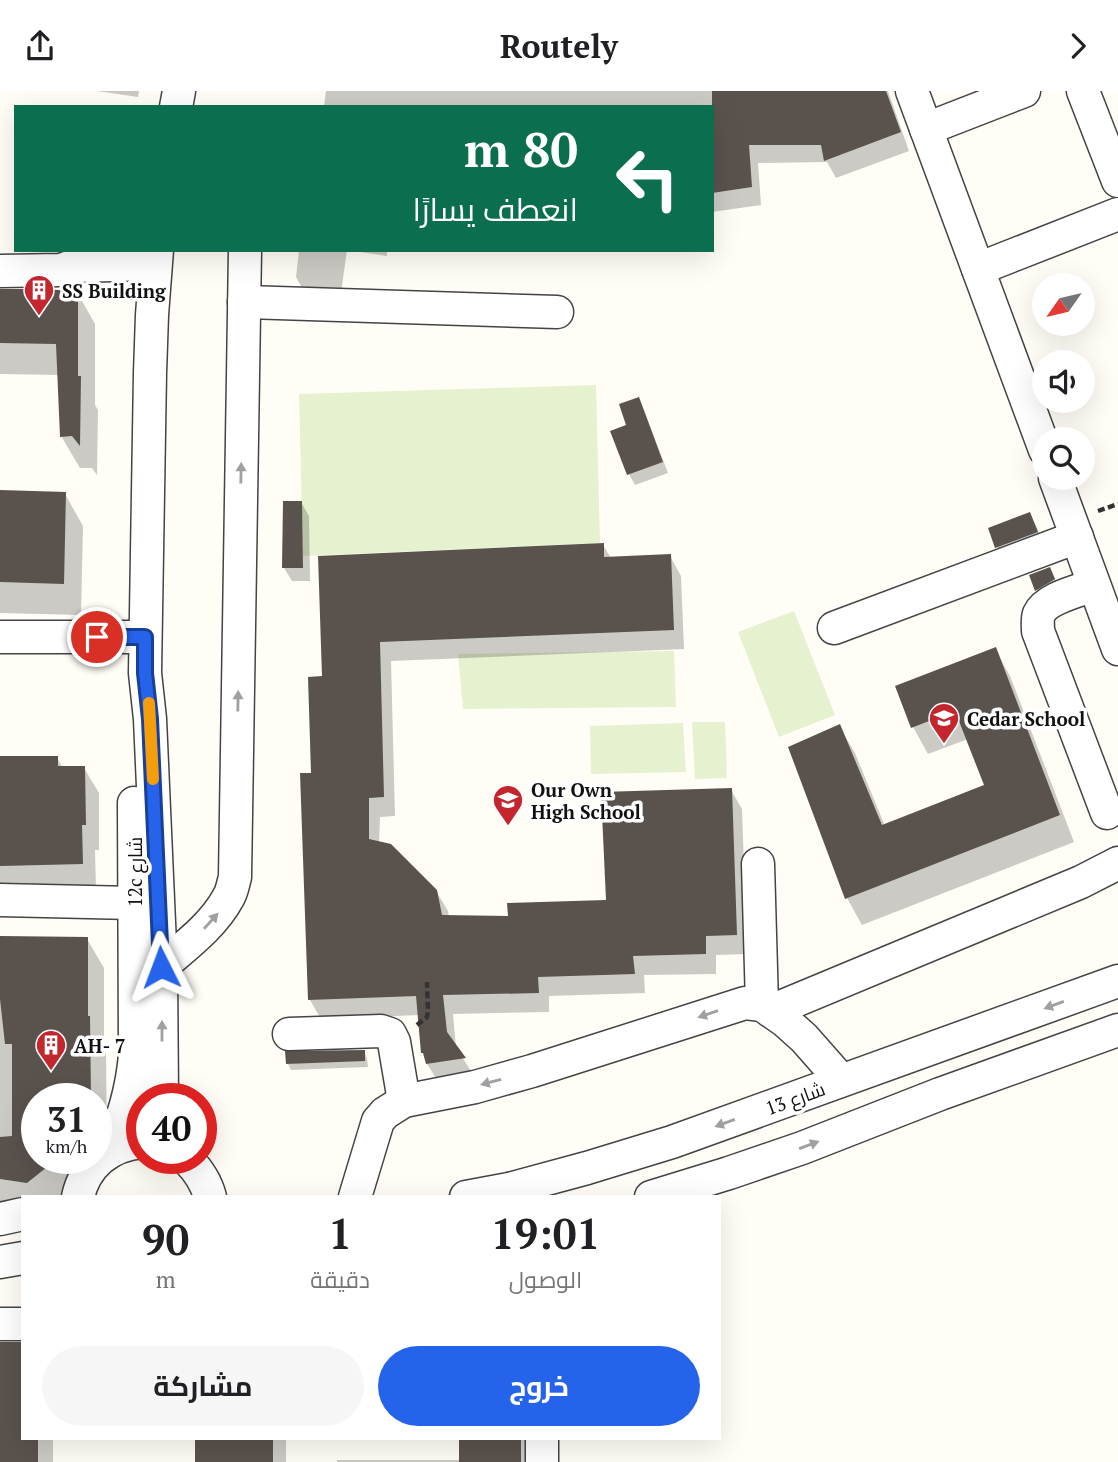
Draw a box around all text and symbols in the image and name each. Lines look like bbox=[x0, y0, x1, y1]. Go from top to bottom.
text: Routely bbox=[500, 25, 618, 67]
icon: share bbox=[21, 27, 59, 65]
icon: forward bbox=[1059, 27, 1097, 65]
text: 80 m bbox=[464, 116, 578, 181]
icon: left bbox=[602, 133, 693, 224]
text: انعطف يسارًا bbox=[412, 188, 578, 230]
building icon: SS Building bbox=[22, 273, 56, 317]
north arrow bbox=[1032, 273, 1096, 336]
map controls bbox=[1032, 273, 1095, 490]
place label: SS Building bbox=[62, 278, 167, 303]
button: sound bbox=[1032, 350, 1095, 413]
button: search bbox=[1032, 427, 1095, 490]
one-way arrow bbox=[235, 462, 247, 484]
pin bbox=[67, 607, 127, 667]
icon: arrive bbox=[78, 618, 116, 656]
one-way arrow bbox=[232, 689, 244, 711]
school or university icon: Cedar School bbox=[927, 701, 961, 745]
place label: Cedar School bbox=[967, 706, 1085, 731]
place label: Our Own High School bbox=[531, 777, 641, 824]
school or university icon: Our Own High School bbox=[491, 783, 525, 827]
street label: 12c شارع bbox=[122, 837, 149, 907]
one-way arrow bbox=[203, 912, 219, 930]
position arrow bbox=[124, 930, 198, 1004]
one-way arrow bbox=[1043, 1000, 1064, 1011]
one-way arrow bbox=[697, 1009, 718, 1020]
one-way arrow bbox=[156, 1020, 168, 1042]
building icon: AH- 7 bbox=[34, 1028, 68, 1072]
place label: AH- 7 bbox=[74, 1033, 126, 1058]
street label: شارع 13 bbox=[762, 1076, 829, 1122]
one-way arrow bbox=[480, 1078, 501, 1088]
speed limit sign: 40 bbox=[126, 1083, 217, 1174]
text: 31 bbox=[47, 1096, 86, 1142]
one-way arrow bbox=[714, 1118, 735, 1129]
text: km/h bbox=[46, 1134, 87, 1158]
one-way arrow bbox=[799, 1139, 820, 1150]
text: 1 bbox=[328, 1205, 352, 1261]
text: 19:01 bbox=[491, 1205, 600, 1261]
text: 90 bbox=[142, 1211, 189, 1267]
text: m bbox=[156, 1264, 176, 1295]
text: دقيقة bbox=[310, 1264, 370, 1295]
text: الوصول bbox=[509, 1264, 582, 1295]
button: مشاركة bbox=[42, 1346, 364, 1426]
button: خروج bbox=[378, 1346, 700, 1426]

